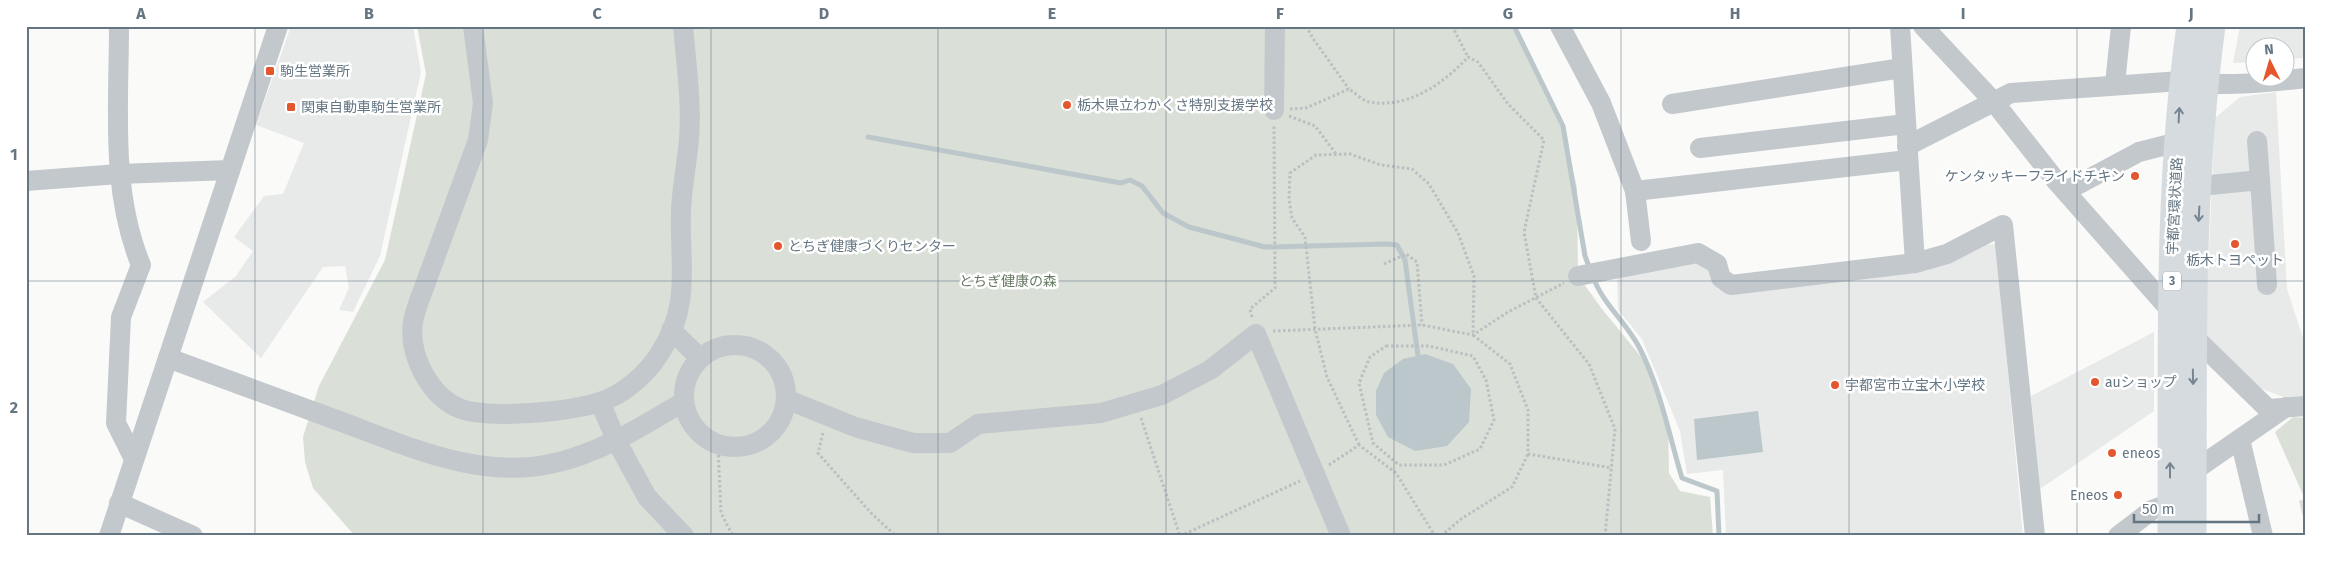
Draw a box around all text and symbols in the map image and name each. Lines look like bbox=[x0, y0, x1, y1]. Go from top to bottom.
text: A bbox=[135, 4, 146, 23]
text: B bbox=[364, 4, 374, 23]
text: C bbox=[592, 4, 602, 23]
text: D bbox=[819, 4, 829, 23]
text: E bbox=[1048, 4, 1056, 23]
text: F bbox=[1276, 4, 1284, 23]
text: G bbox=[1503, 4, 1513, 23]
text: H bbox=[1730, 4, 1740, 23]
text: I bbox=[1961, 4, 1965, 23]
text: J bbox=[2187, 4, 2194, 23]
north arrow bbox=[2244, 38, 2294, 88]
text: N bbox=[2264, 41, 2274, 58]
place label: 駒生営業所 bbox=[280, 63, 350, 80]
marker: 駒生営業所 bbox=[264, 65, 276, 77]
place label: 栃木県立わかくさ特別支援学校 bbox=[1077, 97, 1273, 114]
place label: 関東自動車駒生営業所 bbox=[301, 99, 441, 116]
marker: 栃木県立わかくさ特別支援学校 bbox=[1061, 99, 1073, 111]
marker: 関東自動車駒生営業所 bbox=[285, 101, 297, 113]
one-way arrow bbox=[2175, 107, 2184, 123]
text: 1 bbox=[10, 145, 18, 164]
street label: 宇都宮環状道路 bbox=[2164, 157, 2186, 255]
place label: ケンタッキーフライドチキン bbox=[1945, 168, 2125, 185]
marker: ケンタッキーフライドチキン bbox=[2129, 170, 2141, 182]
one-way arrow bbox=[2194, 206, 2204, 222]
place label: とちぎ健康づくりセンター bbox=[788, 238, 956, 255]
marker: 栃木トヨペット bbox=[2229, 238, 2241, 250]
marker: とちぎ健康づくりセンター bbox=[772, 240, 784, 252]
place label: 栃木トヨペット bbox=[2186, 252, 2284, 269]
road number: 3 bbox=[2163, 272, 2181, 290]
park label: とちぎ健康の森 bbox=[959, 273, 1057, 290]
one-way arrow bbox=[2189, 368, 2198, 384]
place label: auショップ bbox=[2105, 374, 2177, 391]
marker: auショップ bbox=[2089, 376, 2101, 388]
place label: 宇都宮市立宝木小学校 bbox=[1845, 377, 1985, 394]
marker: 宇都宮市立宝木小学校 bbox=[1829, 379, 1841, 391]
text: 2 bbox=[10, 398, 18, 417]
place label: eneos bbox=[2122, 445, 2161, 462]
marker: eneos bbox=[2106, 447, 2118, 459]
one-way arrow bbox=[2165, 462, 2175, 478]
place label: Eneos bbox=[2070, 487, 2108, 504]
marker: Eneos bbox=[2112, 489, 2124, 501]
scale bar bbox=[2134, 492, 2260, 524]
text: 50 m bbox=[2142, 500, 2175, 518]

